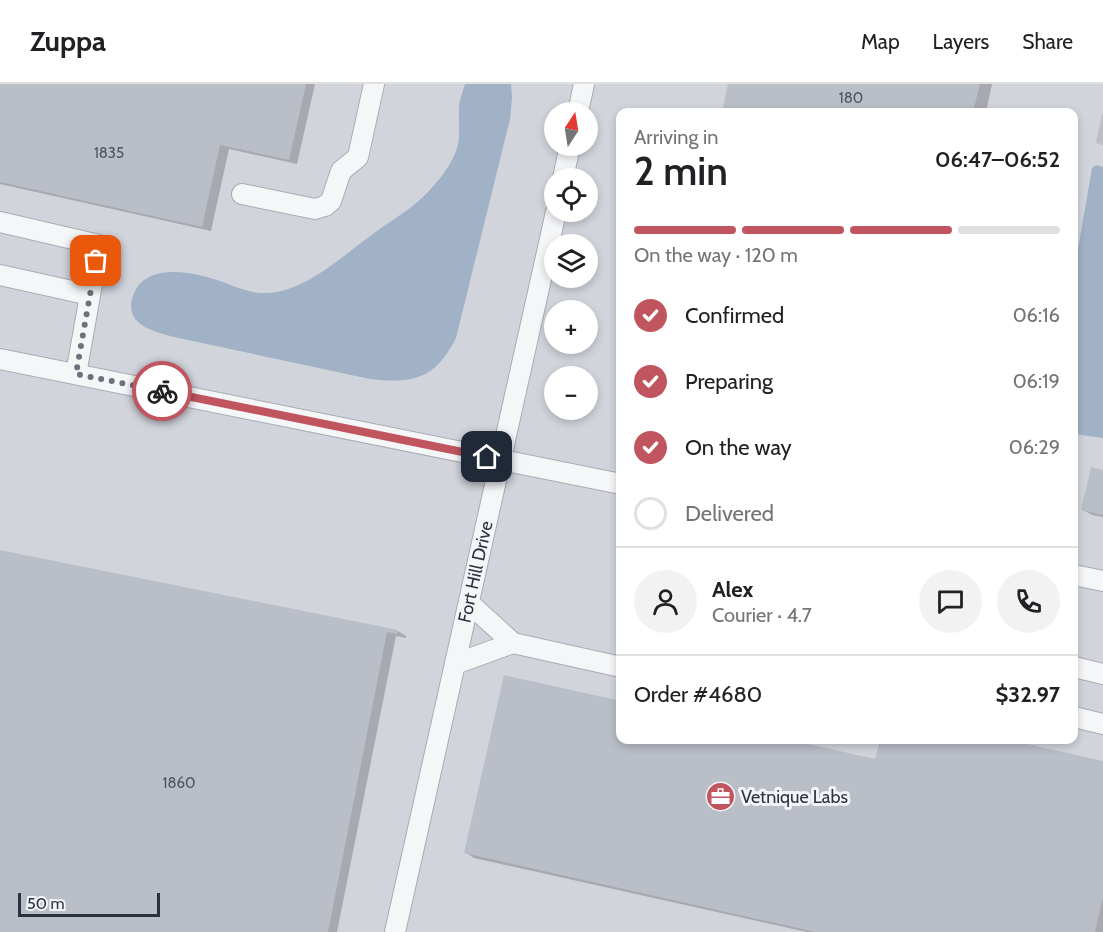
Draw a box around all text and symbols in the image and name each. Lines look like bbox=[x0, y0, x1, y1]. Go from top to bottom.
text: Zuppa bbox=[30, 24, 106, 58]
text: Map bbox=[861, 29, 900, 54]
text: Layers bbox=[933, 29, 989, 54]
text: Share bbox=[1022, 29, 1073, 54]
house number: 180 bbox=[839, 89, 863, 107]
north arrow bbox=[544, 102, 598, 156]
map controls bbox=[544, 102, 598, 420]
text: Arriving in bbox=[634, 125, 718, 149]
house number: 1835 bbox=[94, 144, 124, 162]
text: 06:47–06:52 bbox=[935, 146, 1060, 173]
text: 2 min bbox=[634, 147, 728, 195]
button: locate bbox=[544, 168, 598, 222]
button: layers bbox=[544, 234, 598, 288]
pin bbox=[70, 235, 121, 286]
text: On the way · 120 m bbox=[634, 243, 798, 267]
icon: bag bbox=[79, 244, 112, 277]
icon: check bbox=[634, 299, 667, 332]
button: + bbox=[544, 300, 598, 354]
text: Confirmed bbox=[685, 302, 784, 329]
text: 06:16 bbox=[1013, 303, 1060, 327]
courier bbox=[132, 361, 192, 421]
icon: check bbox=[634, 365, 667, 398]
button: − bbox=[544, 366, 598, 420]
text: Preparing bbox=[685, 368, 773, 395]
text: 06:19 bbox=[1013, 369, 1060, 393]
icon: bike bbox=[146, 375, 179, 408]
pin bbox=[461, 431, 512, 482]
icon: check bbox=[634, 431, 667, 464]
text: On the way bbox=[685, 434, 792, 461]
text: 06:29 bbox=[1009, 435, 1060, 459]
icon: home bbox=[470, 440, 503, 473]
text: Delivered bbox=[685, 500, 774, 527]
street label: Fort Hill Drive bbox=[453, 519, 498, 625]
button: person bbox=[634, 570, 697, 633]
button: chat bbox=[919, 570, 982, 633]
button: phone bbox=[997, 570, 1060, 633]
text: Alex bbox=[712, 576, 753, 603]
text: Courier · 4.7 bbox=[712, 603, 812, 627]
text: Order #4680 bbox=[634, 681, 762, 708]
text: $32.97 bbox=[996, 681, 1060, 708]
house number: 1860 bbox=[163, 774, 195, 792]
office icon: Vetnique Labs bbox=[704, 781, 736, 813]
place label: Vetnique Labs bbox=[741, 786, 848, 808]
scale bar bbox=[18, 890, 160, 918]
text: 50 m bbox=[27, 894, 64, 913]

